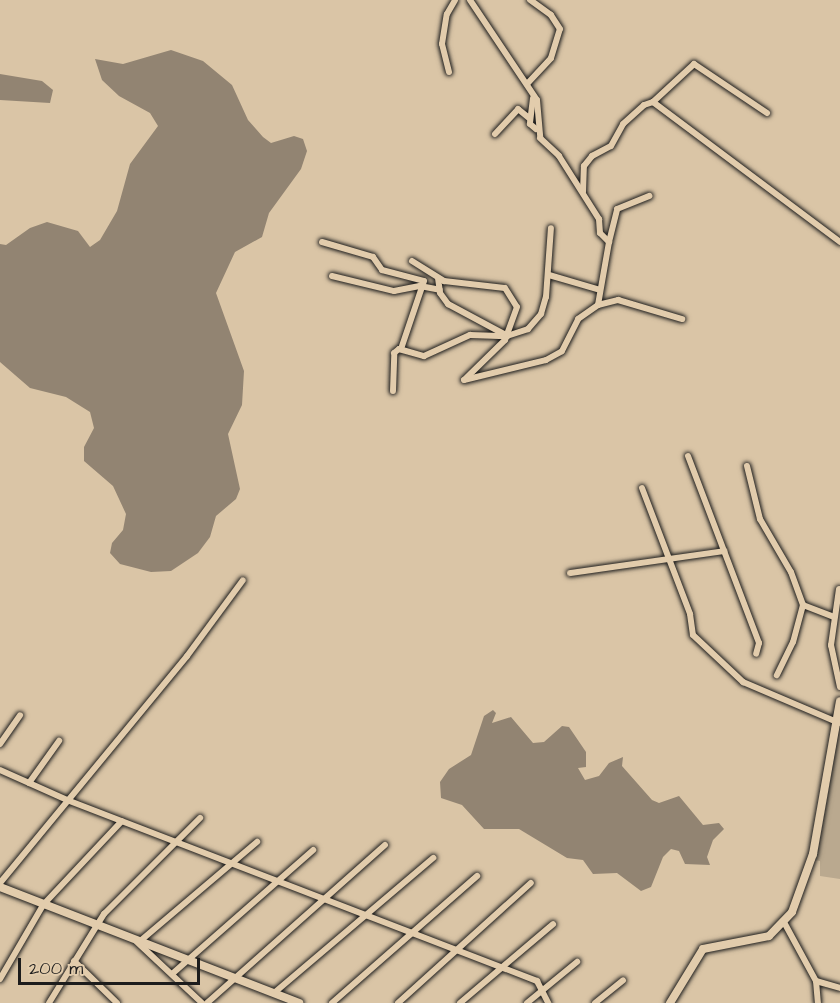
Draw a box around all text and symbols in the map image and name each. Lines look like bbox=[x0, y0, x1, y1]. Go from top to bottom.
scale bar bbox=[21, 946, 202, 984]
text: 200 m bbox=[29, 956, 83, 981]

